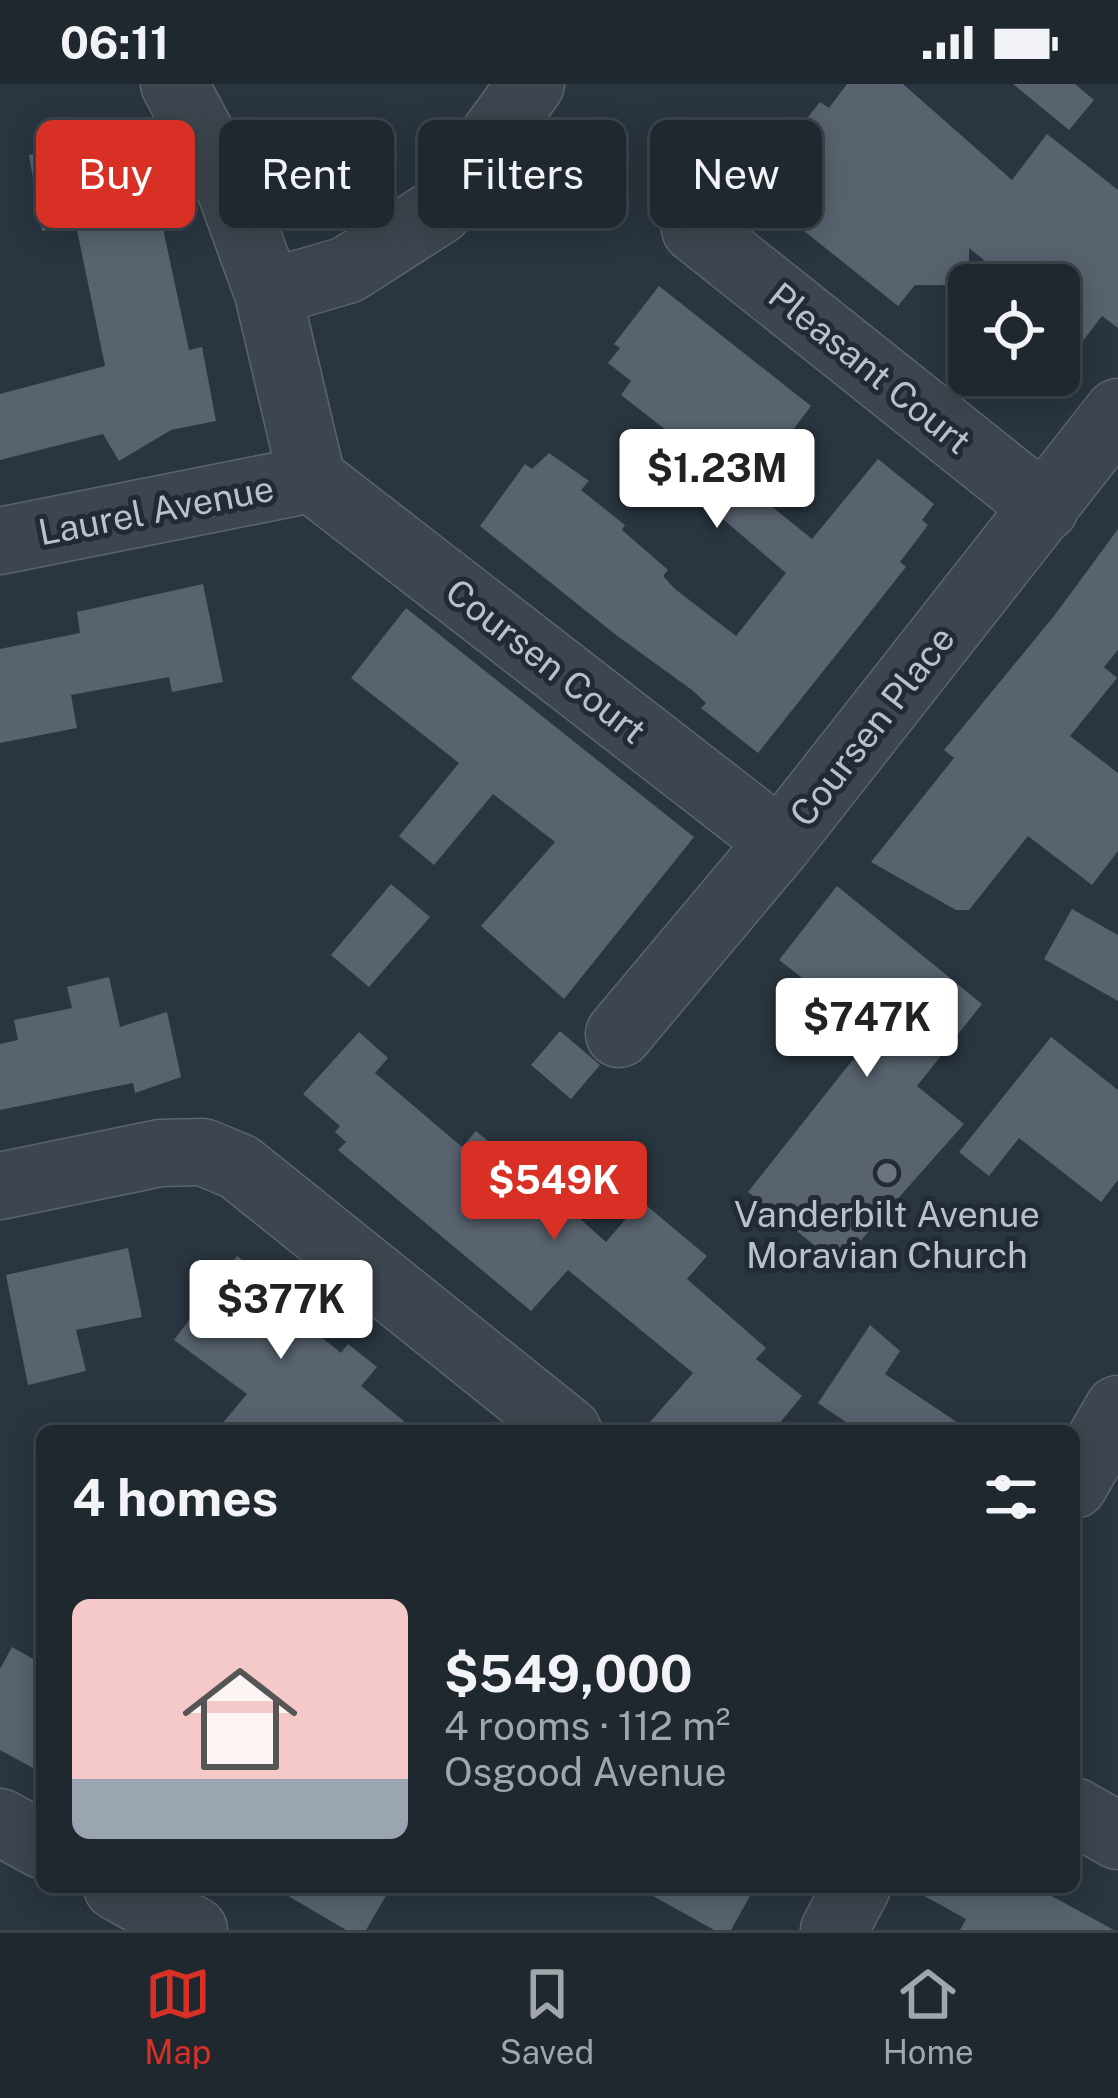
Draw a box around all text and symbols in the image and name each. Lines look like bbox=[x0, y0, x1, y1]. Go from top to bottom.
text: 06:11 bbox=[60, 16, 169, 69]
chip: Buy bbox=[36, 120, 195, 228]
chip: Rent bbox=[219, 120, 394, 228]
chip: Filters bbox=[418, 120, 626, 228]
chip: New bbox=[650, 120, 822, 228]
map controls bbox=[948, 264, 1080, 396]
button: locate bbox=[948, 264, 1080, 396]
street label: Pleasant Court bbox=[761, 274, 979, 462]
pin: $1.23M bbox=[619, 429, 815, 531]
text: $1.23M bbox=[646, 445, 788, 491]
street label: Laurel Avenue bbox=[35, 467, 277, 553]
street label: Coursen Court bbox=[438, 570, 654, 752]
street label: Coursen Place bbox=[781, 618, 963, 834]
pin: $747K bbox=[783, 978, 951, 1080]
text: $747K bbox=[803, 994, 931, 1040]
pin: $549K bbox=[470, 1141, 638, 1243]
text: $549K bbox=[488, 1157, 620, 1203]
marker: Vanderbilt Avenue Moravian Church bbox=[874, 1160, 900, 1186]
place label: Vanderbilt Avenue Moravian Church bbox=[734, 1193, 1040, 1276]
pin: $377K bbox=[197, 1260, 365, 1362]
text: $377K bbox=[217, 1276, 345, 1322]
icon: filters bbox=[978, 1464, 1044, 1530]
text: 4 homes bbox=[72, 1468, 278, 1527]
text: $549,000 bbox=[444, 1644, 693, 1703]
icon: home bbox=[168, 1647, 312, 1791]
text: 4 rooms · 112 m² bbox=[444, 1703, 730, 1749]
text: Osgood Avenue bbox=[444, 1749, 727, 1795]
tab: Map bbox=[144, 1961, 211, 2071]
tab: Saved bbox=[500, 1961, 594, 2071]
tab: Home bbox=[883, 1961, 974, 2071]

